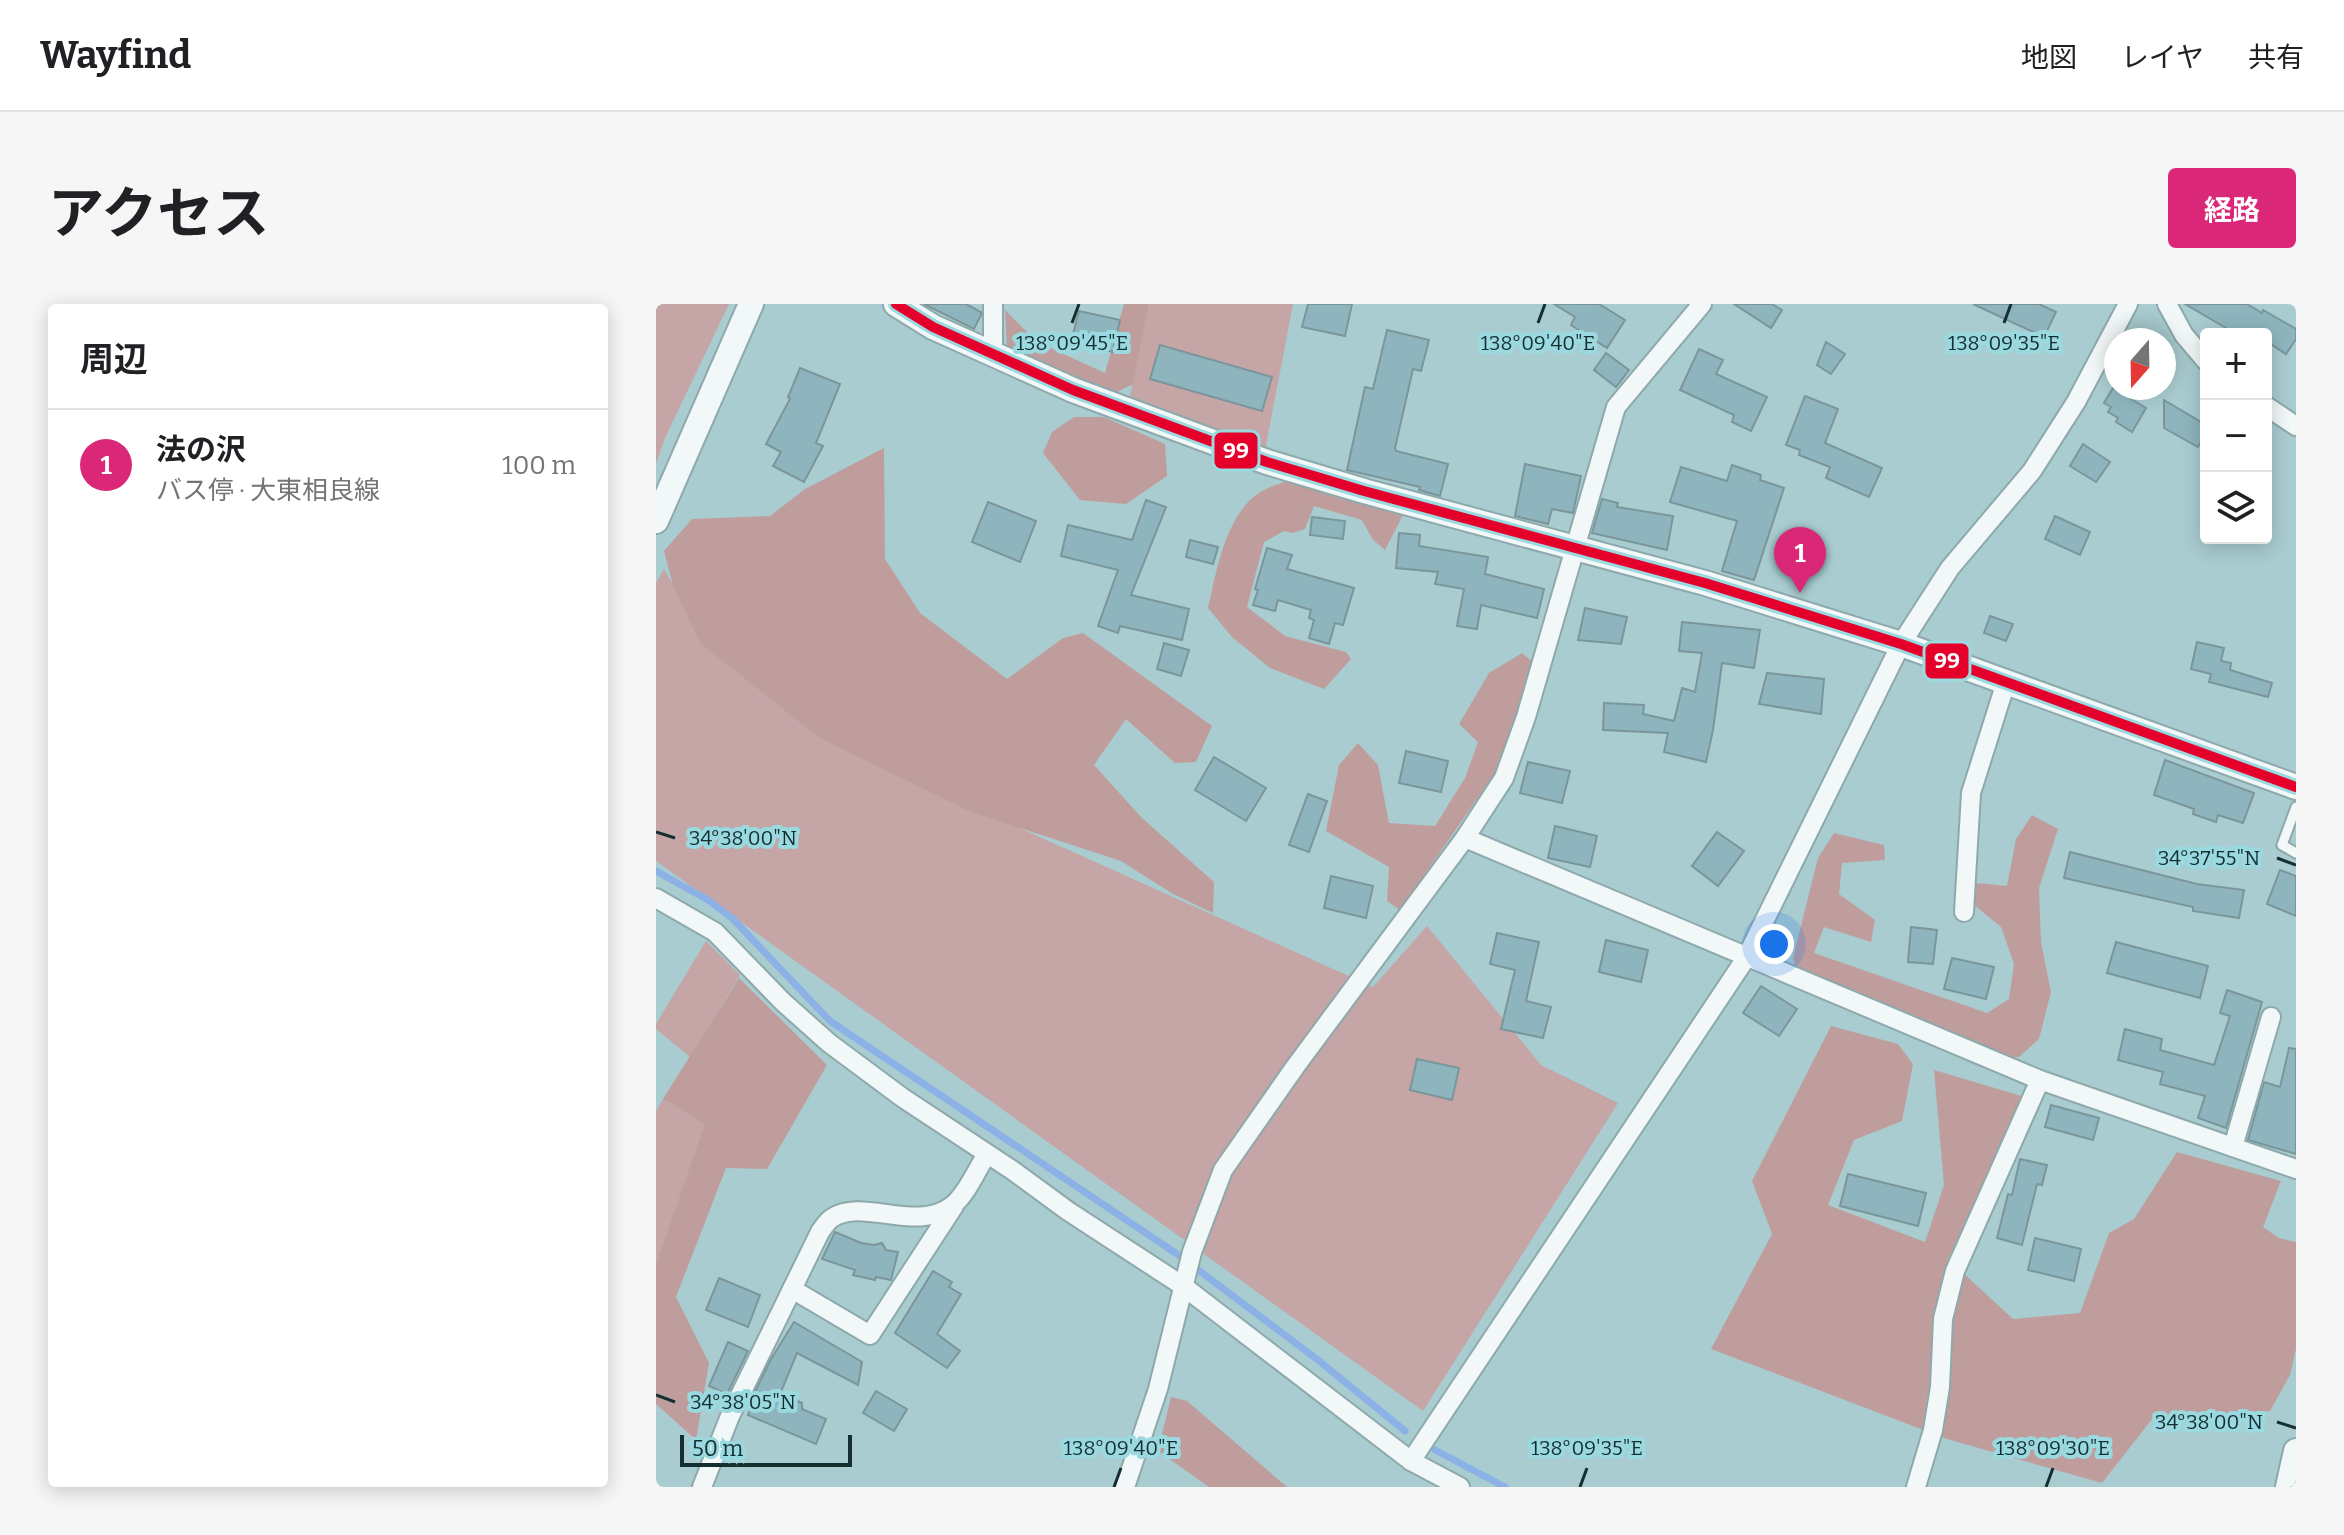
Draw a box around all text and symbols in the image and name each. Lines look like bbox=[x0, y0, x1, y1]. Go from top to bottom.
text: Wayfind bbox=[40, 32, 191, 78]
text: 地図 bbox=[2021, 41, 2077, 74]
text: レイヤ bbox=[2121, 41, 2204, 74]
text: 共有 bbox=[2248, 41, 2304, 74]
button: 経路 bbox=[2168, 168, 2296, 248]
text: アクセス bbox=[48, 181, 269, 248]
north arrow bbox=[2104, 328, 2176, 400]
map controls bbox=[2200, 328, 2272, 544]
button: + bbox=[2200, 328, 2272, 400]
text: 138°09'45"E bbox=[1016, 331, 1128, 355]
text: 138°09'40"E bbox=[1481, 331, 1595, 355]
text: 138°09'35"E bbox=[1948, 331, 2060, 355]
text: 周辺 bbox=[80, 339, 148, 380]
button: − bbox=[2200, 400, 2272, 472]
line badge: 99 bbox=[1213, 431, 1259, 470]
text: 法の沢 bbox=[156, 432, 246, 468]
text: 99 bbox=[1223, 437, 1249, 464]
text: 1 bbox=[100, 450, 112, 481]
text: 100 m bbox=[502, 450, 576, 481]
button: layers bbox=[2200, 472, 2272, 544]
text: バス停 · 大東相良線 bbox=[156, 475, 380, 506]
pin: 1 bbox=[1774, 527, 1826, 593]
line badge: 99 bbox=[1924, 642, 1970, 680]
text: 99 bbox=[1934, 647, 1960, 674]
text: 34°38'00"N bbox=[689, 826, 797, 850]
text: 34°37'55"N bbox=[2158, 846, 2260, 870]
your location bbox=[1754, 924, 1794, 964]
text: 34°38'05"N bbox=[690, 1390, 796, 1414]
text: 34°38'00"N bbox=[2155, 1410, 2263, 1434]
scale bar bbox=[680, 1431, 852, 1467]
text: 50 m bbox=[692, 1435, 743, 1462]
text: 138°09'40"E bbox=[1064, 1436, 1178, 1460]
text: 138°09'35"E bbox=[1531, 1436, 1643, 1460]
text: 138°09'30"E bbox=[1996, 1436, 2110, 1460]

